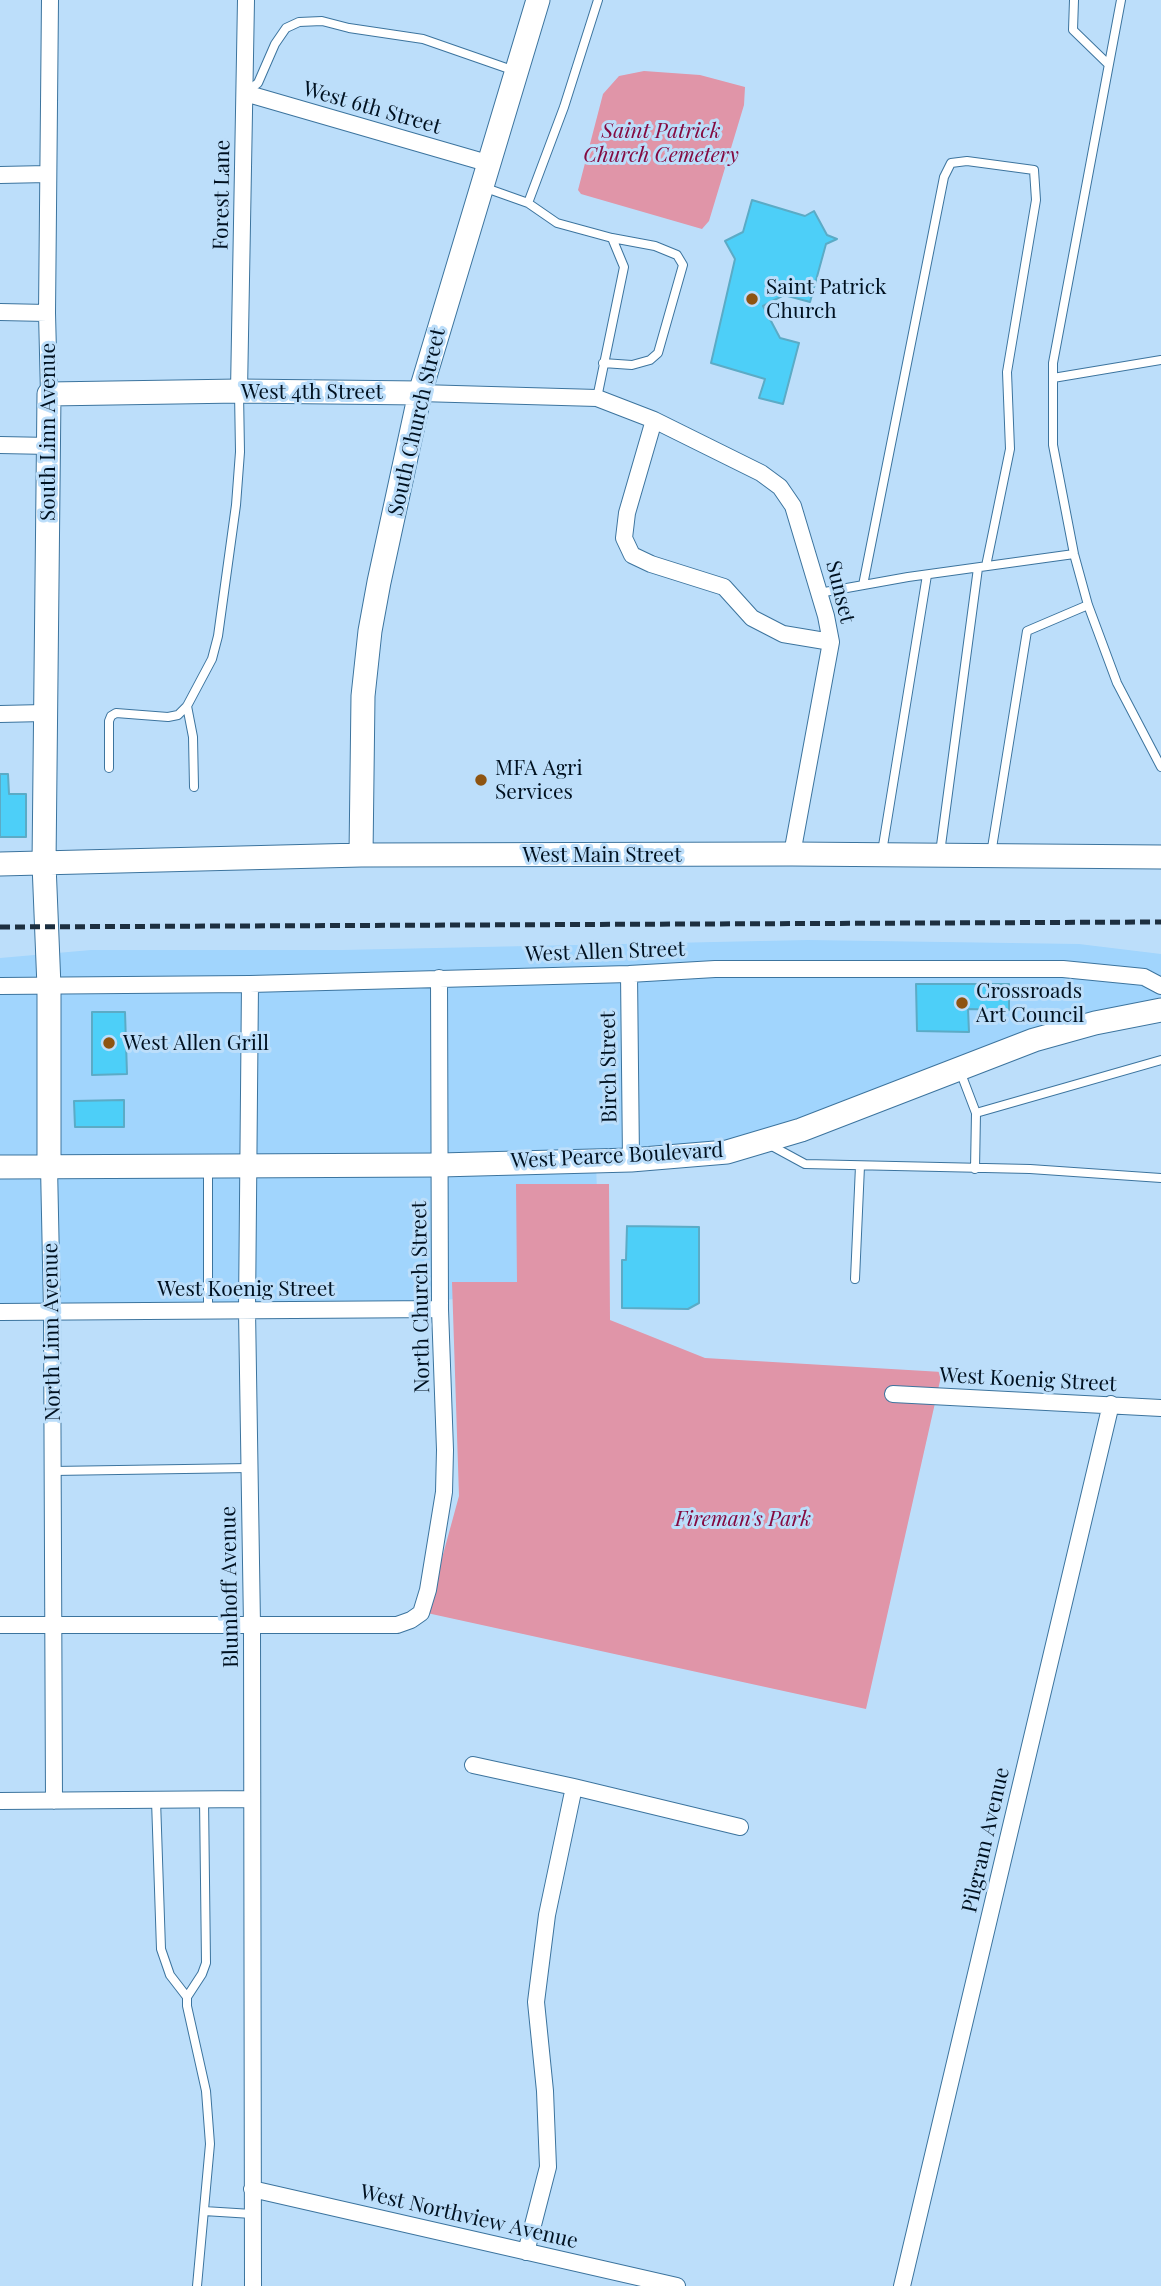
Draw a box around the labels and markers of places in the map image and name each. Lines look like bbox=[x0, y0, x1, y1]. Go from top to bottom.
place label: Saint Patrick Church bbox=[766, 274, 886, 324]
marker: Saint Patrick Church bbox=[744, 291, 760, 307]
place label: MFA Agri Services bbox=[495, 755, 583, 805]
marker: MFA Agri Services bbox=[473, 772, 489, 788]
place label: Crossroads Art Council bbox=[976, 978, 1084, 1028]
marker: Crossroads Art Council bbox=[954, 995, 970, 1011]
place label: West Allen Grill bbox=[123, 1030, 269, 1056]
marker: West Allen Grill bbox=[101, 1035, 117, 1051]

